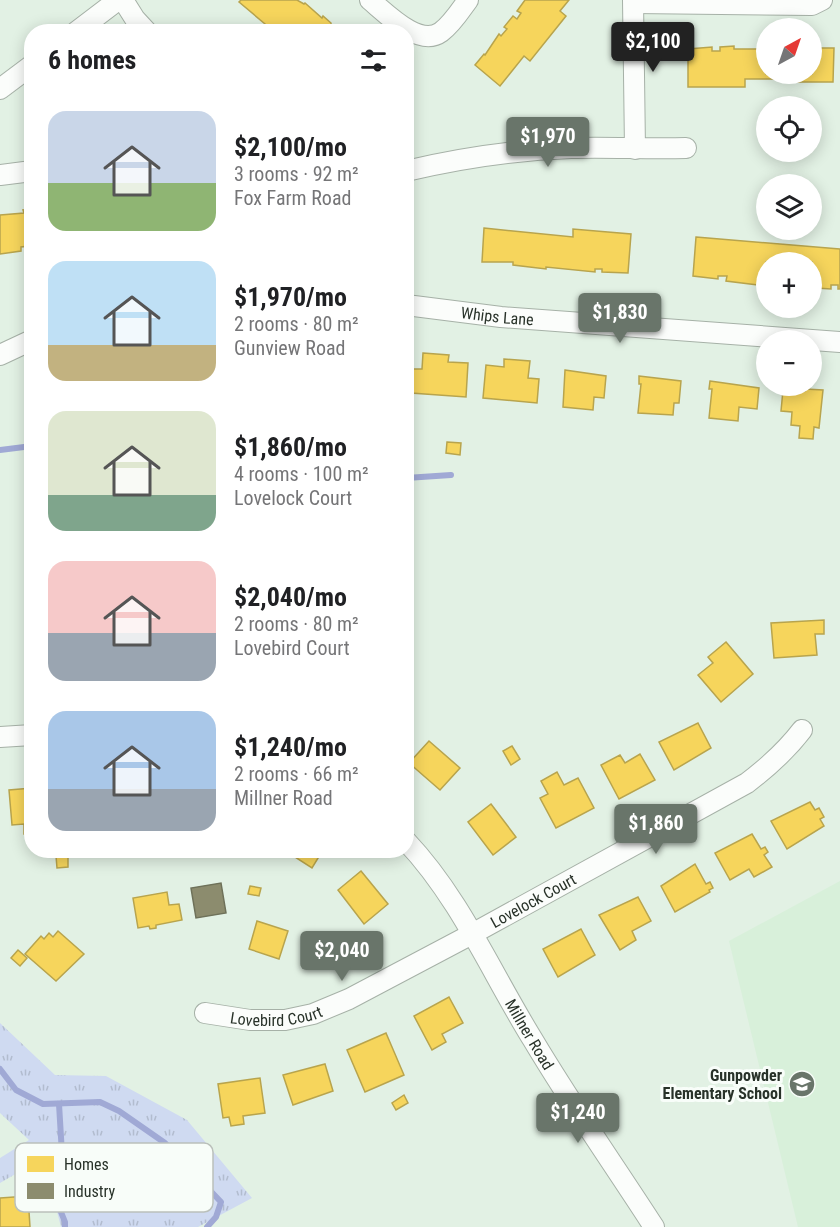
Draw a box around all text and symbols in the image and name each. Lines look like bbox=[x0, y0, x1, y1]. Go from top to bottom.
north arrow bbox=[756, 18, 822, 84]
map controls bbox=[756, 18, 822, 396]
pin: $2,100 bbox=[604, 22, 702, 73]
text: $2,100 bbox=[625, 29, 681, 53]
icon: filters bbox=[357, 44, 390, 77]
text: 6 homes bbox=[48, 45, 136, 75]
button: locate bbox=[756, 96, 822, 162]
pin: $1,970 bbox=[499, 117, 597, 168]
text: $1,970 bbox=[520, 124, 576, 148]
text: $2,100/mo bbox=[234, 132, 347, 162]
icon: home bbox=[96, 135, 168, 207]
text: 3 rooms · 92 m² bbox=[234, 162, 359, 186]
button: layers bbox=[756, 174, 822, 240]
text: Fox Farm Road bbox=[234, 186, 351, 210]
button: + bbox=[756, 252, 822, 318]
text: $1,970/mo bbox=[234, 282, 347, 312]
icon: home bbox=[96, 285, 168, 357]
pin: $1,830 bbox=[571, 293, 669, 344]
text: $1,830 bbox=[592, 300, 648, 324]
street label: Whips Lane bbox=[460, 303, 534, 329]
text: 2 rooms · 80 m² bbox=[234, 312, 359, 336]
button: − bbox=[756, 330, 822, 396]
text: Gunview Road bbox=[234, 336, 345, 360]
text: $1,860/mo bbox=[234, 432, 347, 462]
icon: home bbox=[96, 435, 168, 507]
text: 4 rooms · 100 m² bbox=[234, 462, 369, 486]
text: Lovelock Court bbox=[234, 486, 352, 510]
text: $2,040/mo bbox=[234, 582, 347, 612]
icon: home bbox=[96, 585, 168, 657]
text: 2 rooms · 80 m² bbox=[234, 612, 359, 636]
text: Lovebird Court bbox=[234, 636, 350, 660]
text: $1,240/mo bbox=[234, 732, 347, 762]
icon: home bbox=[96, 735, 168, 807]
text: 2 rooms · 66 m² bbox=[234, 762, 359, 786]
text: Millner Road bbox=[234, 786, 333, 810]
pin: $1,860 bbox=[607, 804, 705, 855]
text: $1,860 bbox=[628, 811, 684, 835]
street label: Lovelock Court bbox=[487, 869, 579, 932]
pin: $2,040 bbox=[293, 931, 391, 982]
text: $2,040 bbox=[314, 938, 370, 962]
street label: Millner Road bbox=[501, 996, 558, 1073]
street label: Lovebird Court bbox=[229, 1002, 325, 1030]
place label: Gunpowder Elementary School bbox=[663, 1066, 782, 1103]
school or university icon: Gunpowder Elementary School bbox=[787, 1069, 817, 1099]
pin: $1,240 bbox=[529, 1093, 627, 1144]
text: $1,240 bbox=[550, 1100, 606, 1124]
legend bbox=[15, 1143, 213, 1212]
text: Homes bbox=[64, 1155, 109, 1174]
text: Industry bbox=[64, 1182, 115, 1201]

